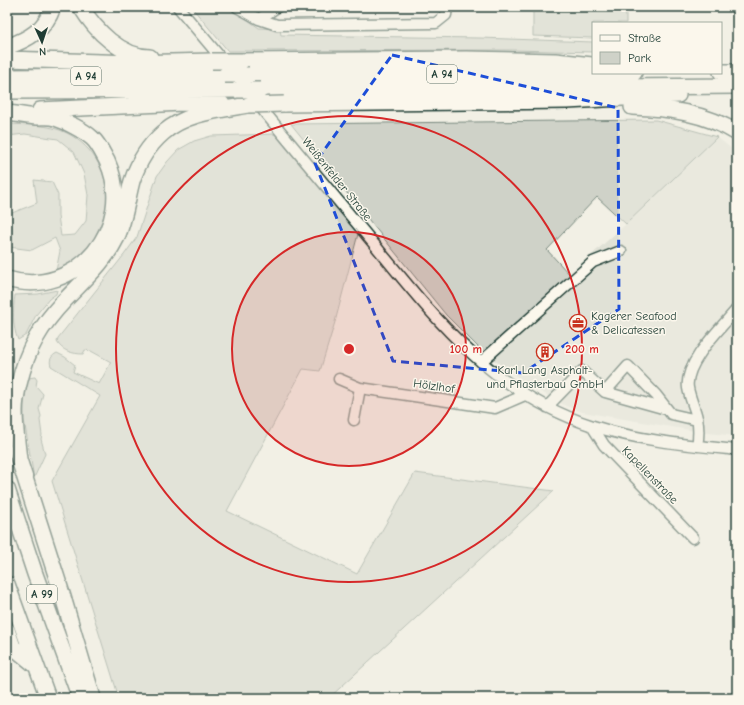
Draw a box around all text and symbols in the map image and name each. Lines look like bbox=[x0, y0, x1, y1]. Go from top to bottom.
north arrow bbox=[22, 22, 62, 62]
legend bbox=[592, 22, 722, 74]
text: Straße bbox=[628, 31, 661, 45]
text: N bbox=[39, 45, 46, 58]
text: Park bbox=[628, 51, 651, 65]
road number: A 94 bbox=[427, 65, 457, 83]
road number: A 94 bbox=[71, 67, 101, 85]
street label: Weißenfelder Straße bbox=[299, 134, 375, 224]
place label: Kagerer Seafood & Delicatessen bbox=[591, 309, 677, 337]
office icon: Kagerer Seafood & Delicatessen bbox=[568, 313, 588, 333]
centre of rings bbox=[342, 342, 356, 356]
text: 100 m bbox=[450, 342, 482, 356]
building icon: Karl Lang Asphalt- und Pflasterbau GmbH bbox=[535, 342, 555, 362]
text: 200 m bbox=[565, 342, 599, 356]
place label: Karl Lang Asphalt- und Pflasterbau GmbH bbox=[486, 363, 604, 391]
street label: Hölzlhof bbox=[412, 376, 456, 396]
street label: Kapellenstraße bbox=[619, 443, 681, 507]
road number: A 99 bbox=[27, 585, 57, 603]

